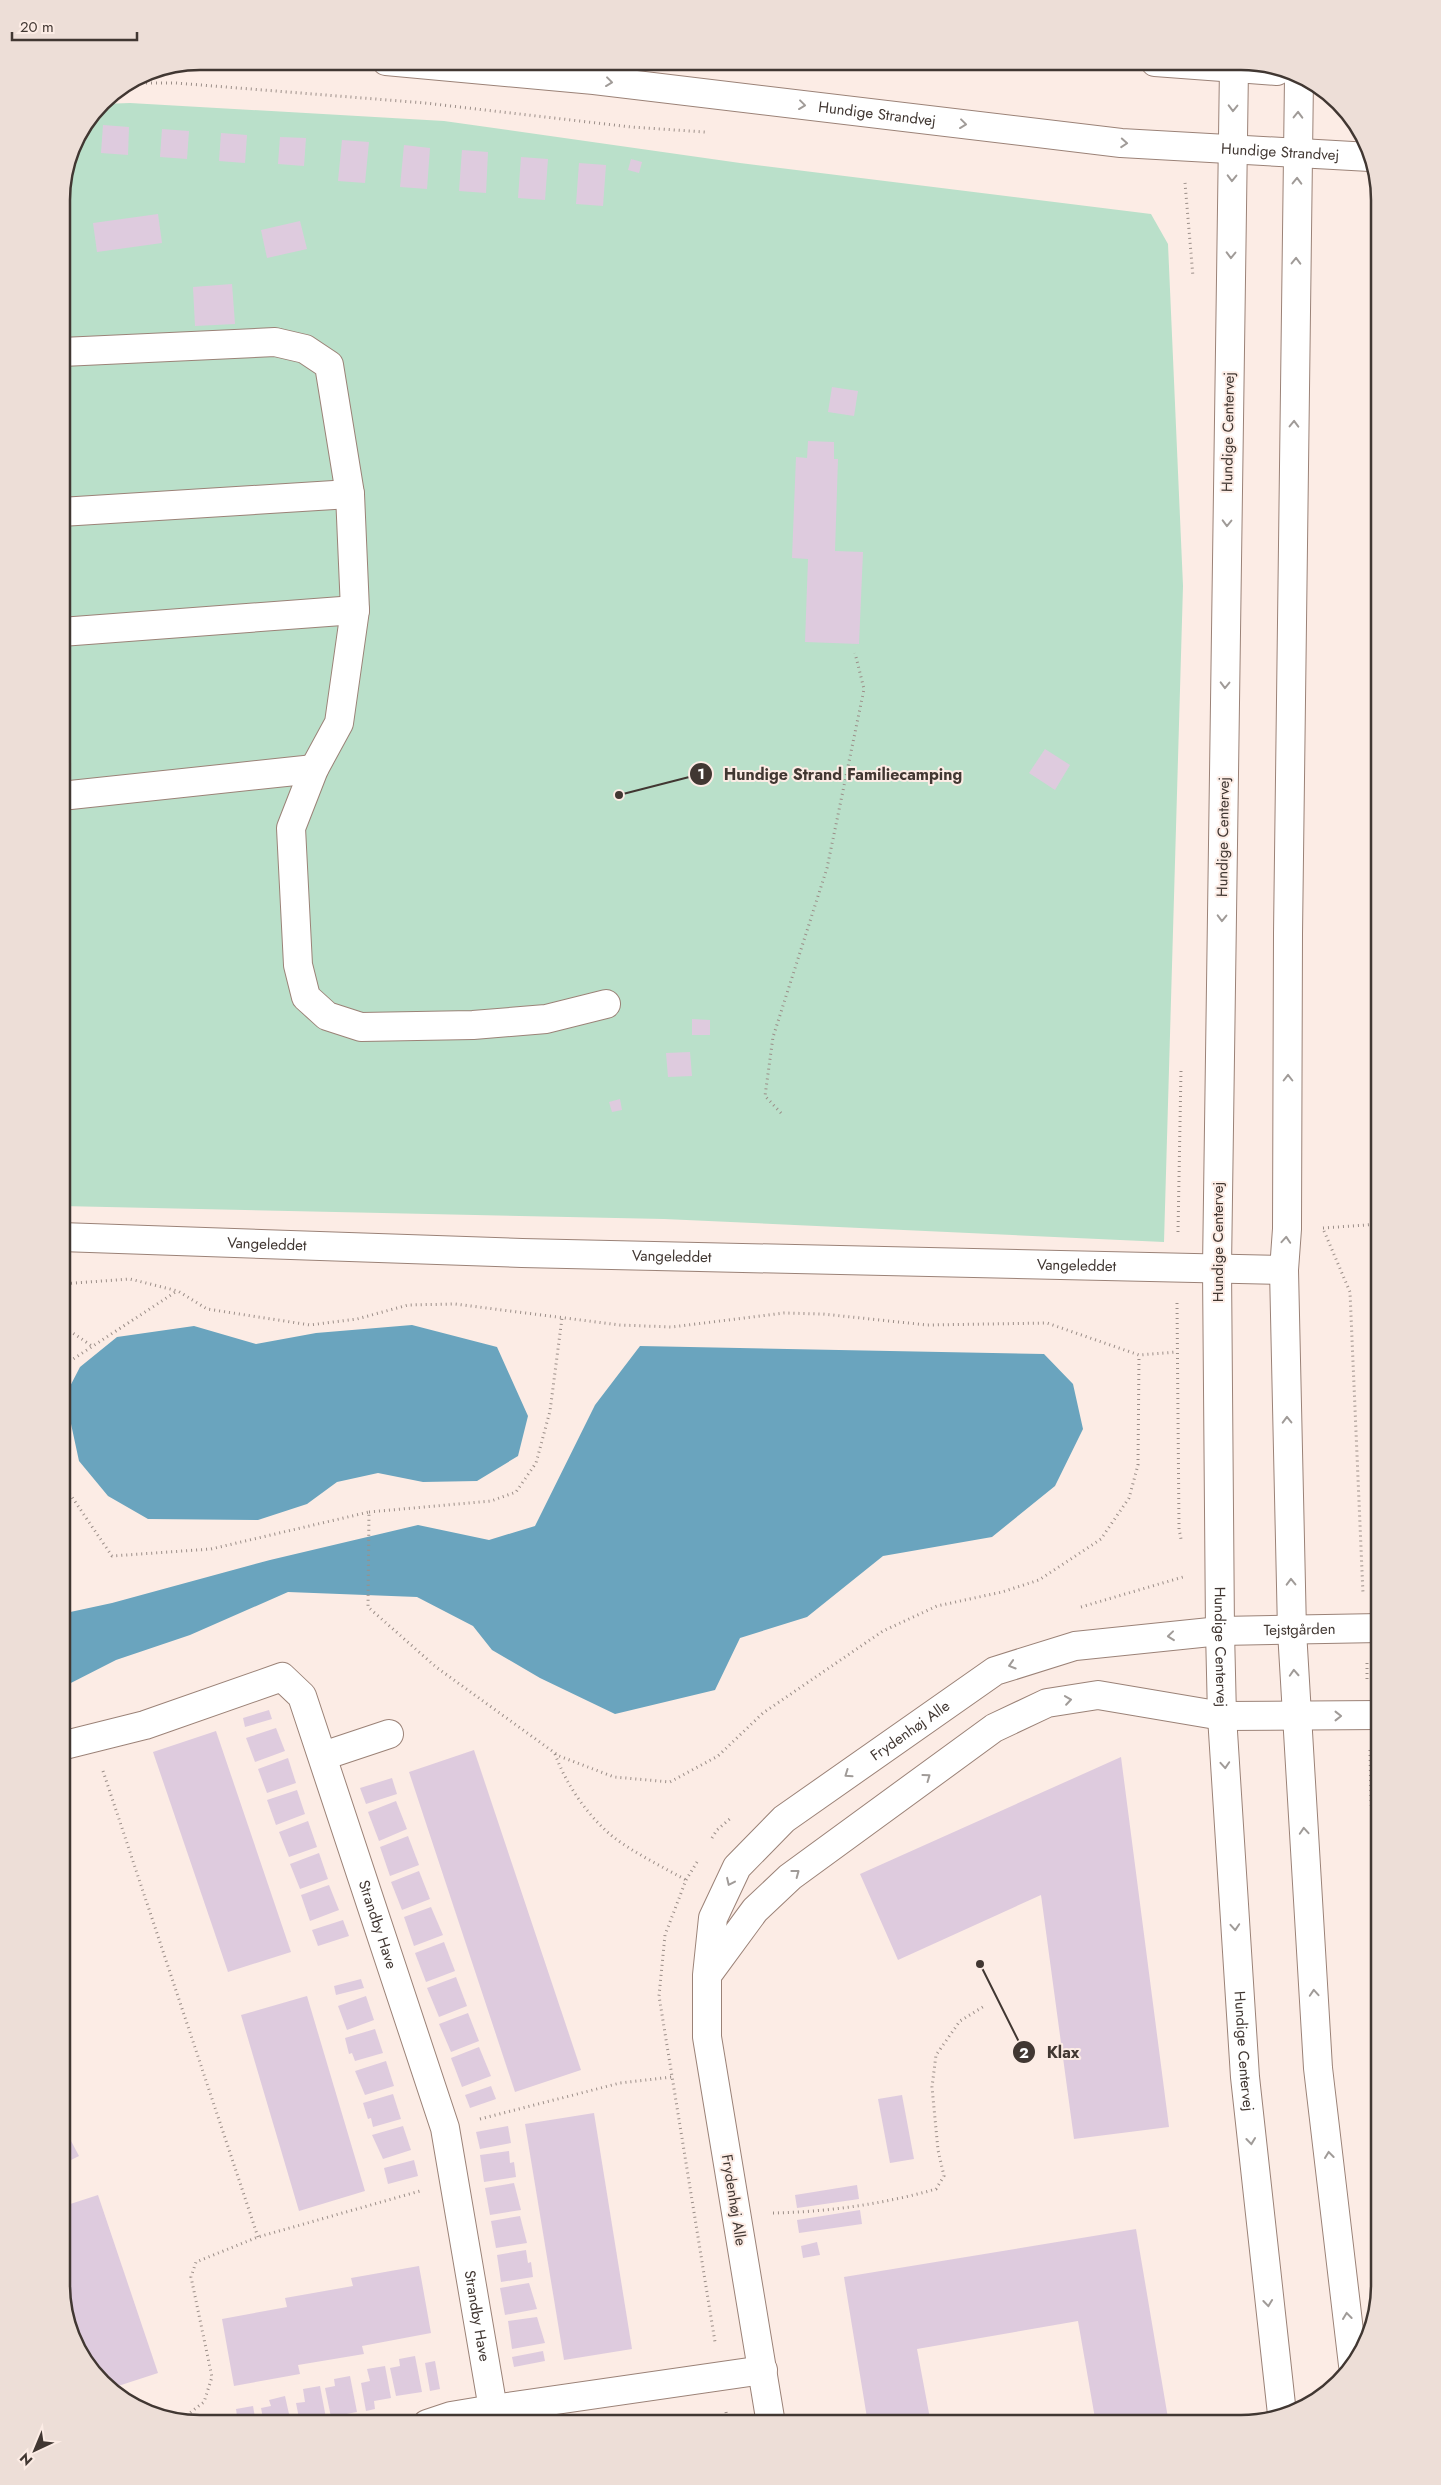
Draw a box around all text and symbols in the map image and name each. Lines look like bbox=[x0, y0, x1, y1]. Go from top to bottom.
scale bar bbox=[12, 10, 138, 42]
text: 20 m bbox=[20, 16, 54, 38]
one-way arrow bbox=[605, 76, 613, 87]
street label: Hundige Strandvej bbox=[817, 96, 937, 132]
one-way arrow bbox=[798, 99, 806, 110]
one-way arrow bbox=[1228, 104, 1238, 112]
one-way arrow bbox=[1293, 111, 1303, 119]
one-way arrow bbox=[959, 118, 967, 129]
one-way arrow bbox=[1121, 138, 1129, 149]
street label: Hundige Strandvej bbox=[1220, 138, 1340, 166]
one-way arrow bbox=[1227, 174, 1237, 182]
one-way arrow bbox=[1292, 177, 1302, 184]
one-way arrow bbox=[1226, 252, 1236, 259]
one-way arrow bbox=[1291, 257, 1301, 265]
street label: Hundige Centervej bbox=[1216, 372, 1240, 492]
one-way arrow bbox=[1289, 420, 1299, 428]
one-way arrow bbox=[1222, 519, 1232, 527]
one-way arrow bbox=[1220, 682, 1230, 689]
callout: Hundige Strand Familiecamping bbox=[688, 759, 972, 790]
text: 1 bbox=[697, 763, 705, 785]
text: Hundige Strand Familiecamping bbox=[724, 763, 962, 786]
street label: Hundige Centervej bbox=[1211, 777, 1235, 897]
one-way arrow bbox=[1217, 914, 1227, 922]
one-way arrow bbox=[1283, 1073, 1293, 1081]
street label: Hundige Centervej bbox=[1207, 1182, 1229, 1302]
street label: Vangeleddet bbox=[227, 1232, 307, 1257]
one-way arrow bbox=[1280, 1236, 1291, 1244]
street label: Vangeleddet bbox=[632, 1244, 712, 1268]
street label: Vangeleddet bbox=[1037, 1253, 1117, 1277]
one-way arrow bbox=[1282, 1416, 1292, 1424]
one-way arrow bbox=[1285, 1578, 1296, 1586]
street label: Hundige Centervej bbox=[1209, 1587, 1233, 1707]
street label: Tejstgården bbox=[1263, 1618, 1336, 1641]
one-way arrow bbox=[1167, 1630, 1175, 1641]
one-way arrow bbox=[1009, 1660, 1017, 1670]
one-way arrow bbox=[1289, 1669, 1300, 1677]
street label: Frydenhøj Alle bbox=[866, 1695, 954, 1766]
one-way arrow bbox=[1063, 1695, 1072, 1705]
one-way arrow bbox=[1334, 1710, 1342, 1721]
one-way arrow bbox=[1220, 1761, 1231, 1769]
one-way arrow bbox=[844, 1768, 854, 1777]
one-way arrow bbox=[921, 1774, 931, 1783]
one-way arrow bbox=[1298, 1827, 1309, 1835]
one-way arrow bbox=[790, 1870, 800, 1879]
street label: Strandby Have bbox=[353, 1877, 403, 1972]
one-way arrow bbox=[725, 1877, 736, 1886]
one-way arrow bbox=[1230, 1923, 1241, 1931]
one-way arrow bbox=[1308, 1989, 1319, 1997]
street label: Hundige Centervej bbox=[1229, 1990, 1260, 2112]
callout: Klax bbox=[1012, 2037, 1089, 2068]
text: Klax bbox=[1047, 2041, 1080, 2064]
text: 2 bbox=[1019, 2042, 1029, 2064]
one-way arrow bbox=[1245, 2138, 1256, 2146]
one-way arrow bbox=[1324, 2151, 1335, 2159]
street label: Frydenhøj Alle bbox=[716, 2153, 752, 2248]
street label: Strandby Have bbox=[458, 2269, 496, 2363]
one-way arrow bbox=[1262, 2299, 1273, 2307]
one-way arrow bbox=[1342, 2312, 1353, 2320]
north arrow bbox=[10, 2425, 60, 2475]
text: N bbox=[15, 2448, 37, 2470]

